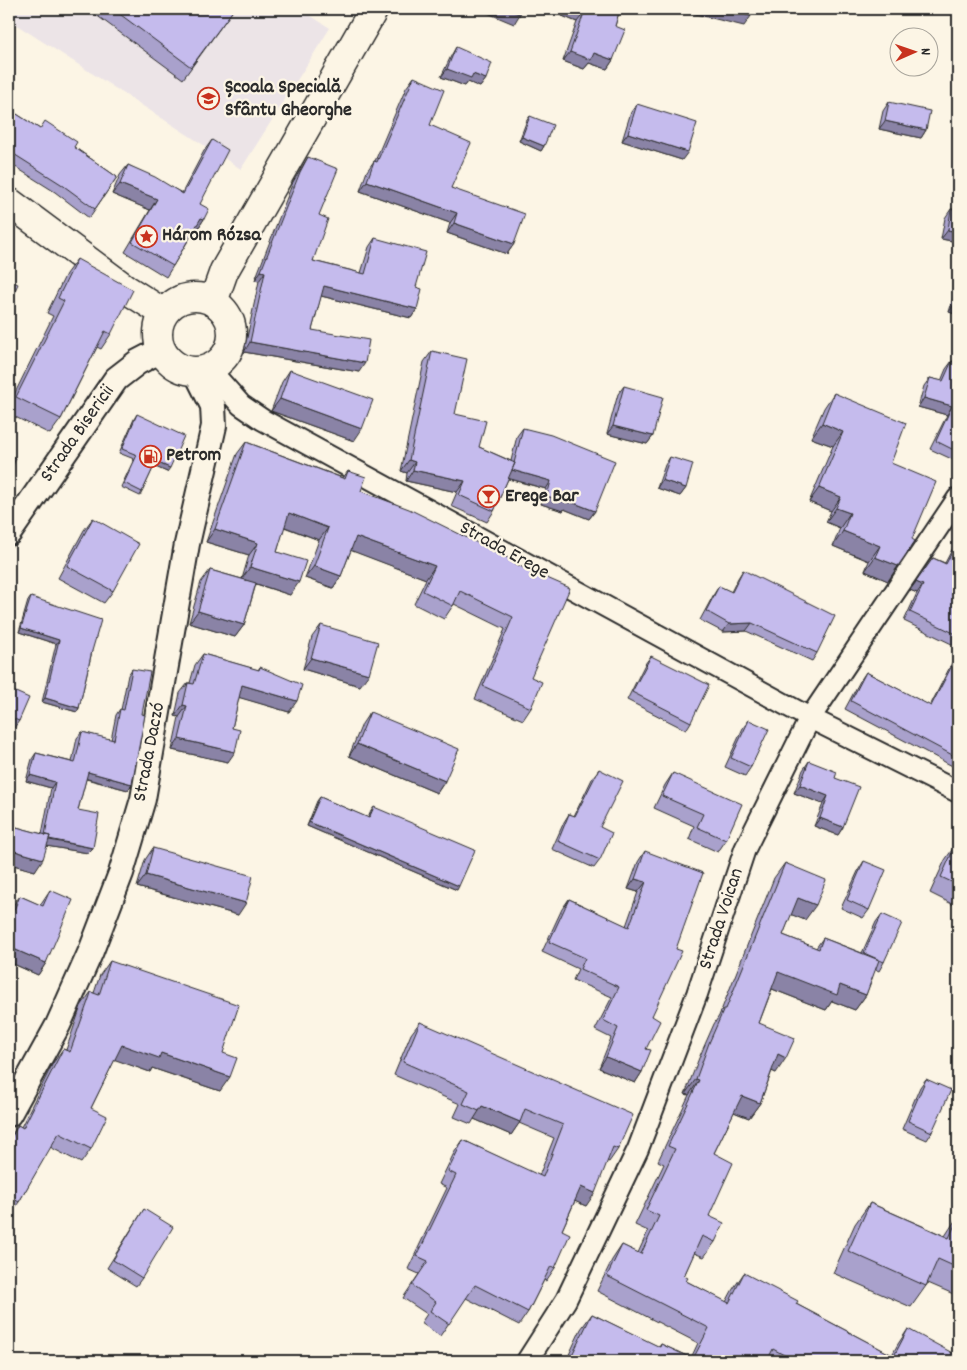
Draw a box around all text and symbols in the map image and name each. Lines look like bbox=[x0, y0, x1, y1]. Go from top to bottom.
north arrow bbox=[890, 28, 940, 78]
text: N bbox=[915, 48, 935, 56]
place label: Școala Specială Sfântu Gheorghe bbox=[225, 74, 352, 125]
school or university icon: Școala Specială Sfântu Gheorghe bbox=[197, 87, 221, 111]
place label: Három Rózsa bbox=[162, 222, 262, 250]
place icon: Három Rózsa bbox=[134, 224, 158, 248]
street label: Strada Bisericii bbox=[34, 379, 122, 488]
place label: Petrom bbox=[166, 442, 222, 470]
fuel station icon: Petrom bbox=[138, 444, 162, 468]
place label: Erege Bar bbox=[505, 483, 579, 511]
bar icon: Erege Bar bbox=[477, 485, 501, 509]
street label: Strada Erege bbox=[454, 515, 554, 587]
street label: Strada Daczó bbox=[127, 700, 173, 804]
street label: Strada Voican bbox=[692, 865, 752, 973]

